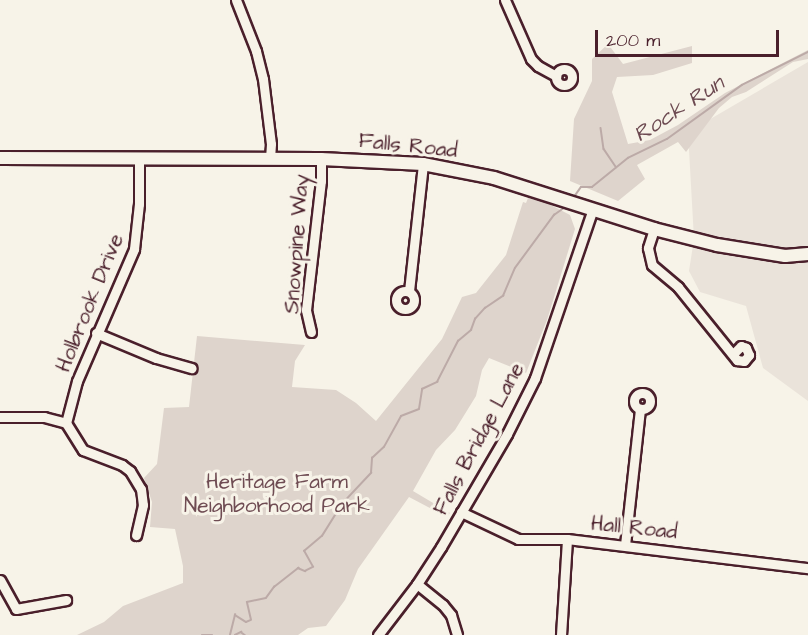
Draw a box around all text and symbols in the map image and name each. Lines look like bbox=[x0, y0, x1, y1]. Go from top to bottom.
scale bar bbox=[598, 18, 782, 56]
text: 200 m bbox=[606, 28, 660, 53]
water label: Rock Run bbox=[629, 70, 729, 148]
street label: Falls Road bbox=[357, 128, 459, 164]
street label: Snowpine Way bbox=[280, 173, 314, 315]
street label: Holbrook Drive bbox=[51, 230, 129, 376]
street label: Falls Bridge Lane bbox=[428, 359, 530, 519]
park label: Heritage Farm Neighborhood Park bbox=[184, 469, 370, 519]
street label: Hall Road bbox=[590, 511, 678, 545]

